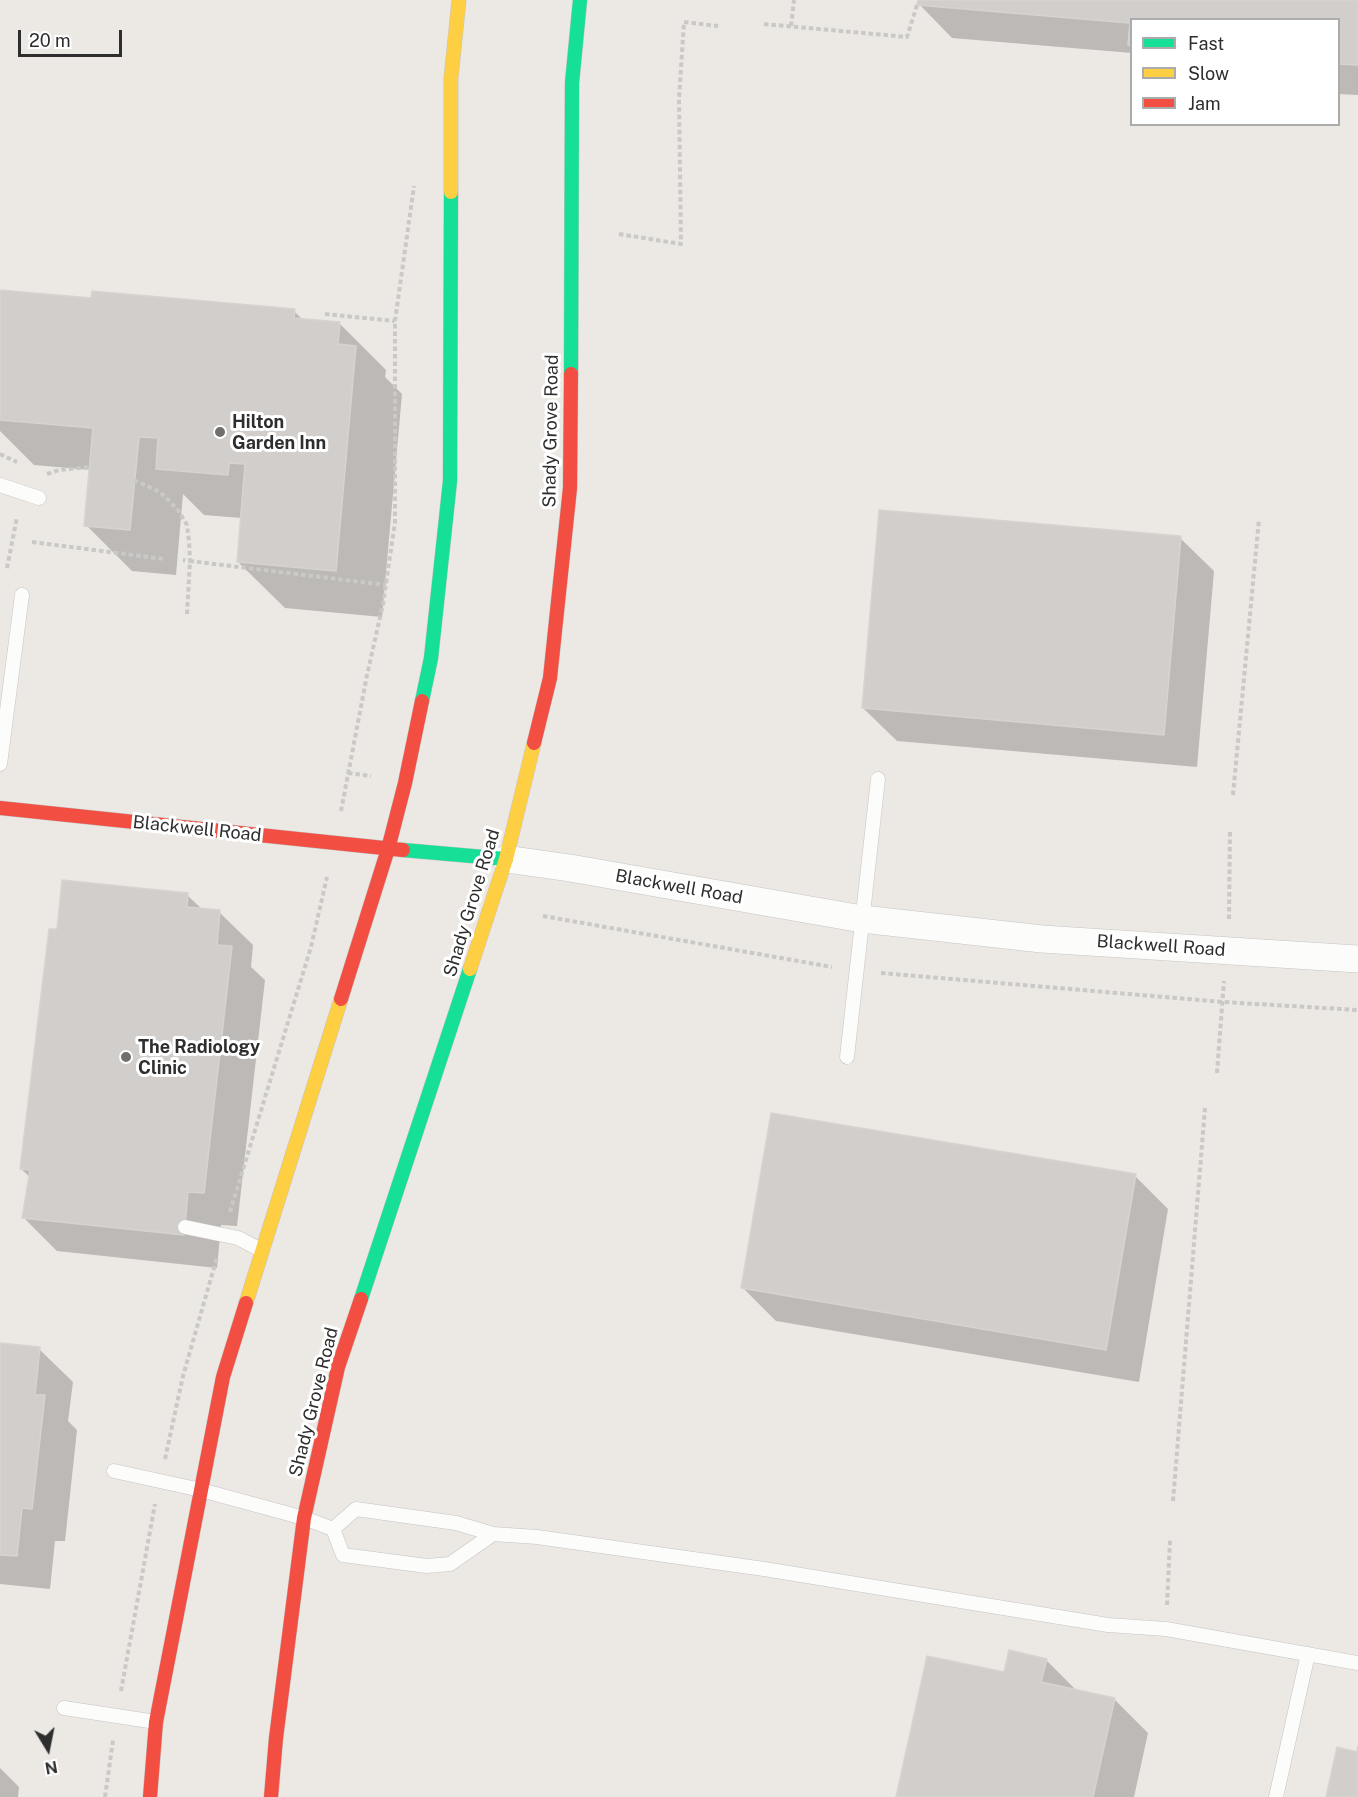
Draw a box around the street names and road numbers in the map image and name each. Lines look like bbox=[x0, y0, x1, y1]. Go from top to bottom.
street label: Shady Grove Road bbox=[539, 354, 563, 508]
street label: Blackwell Road bbox=[132, 812, 262, 846]
street label: Shady Grove Road bbox=[439, 827, 505, 979]
street label: Blackwell Road bbox=[614, 865, 744, 909]
street label: Blackwell Road bbox=[1096, 931, 1226, 961]
street label: Shady Grove Road bbox=[285, 1325, 343, 1479]

